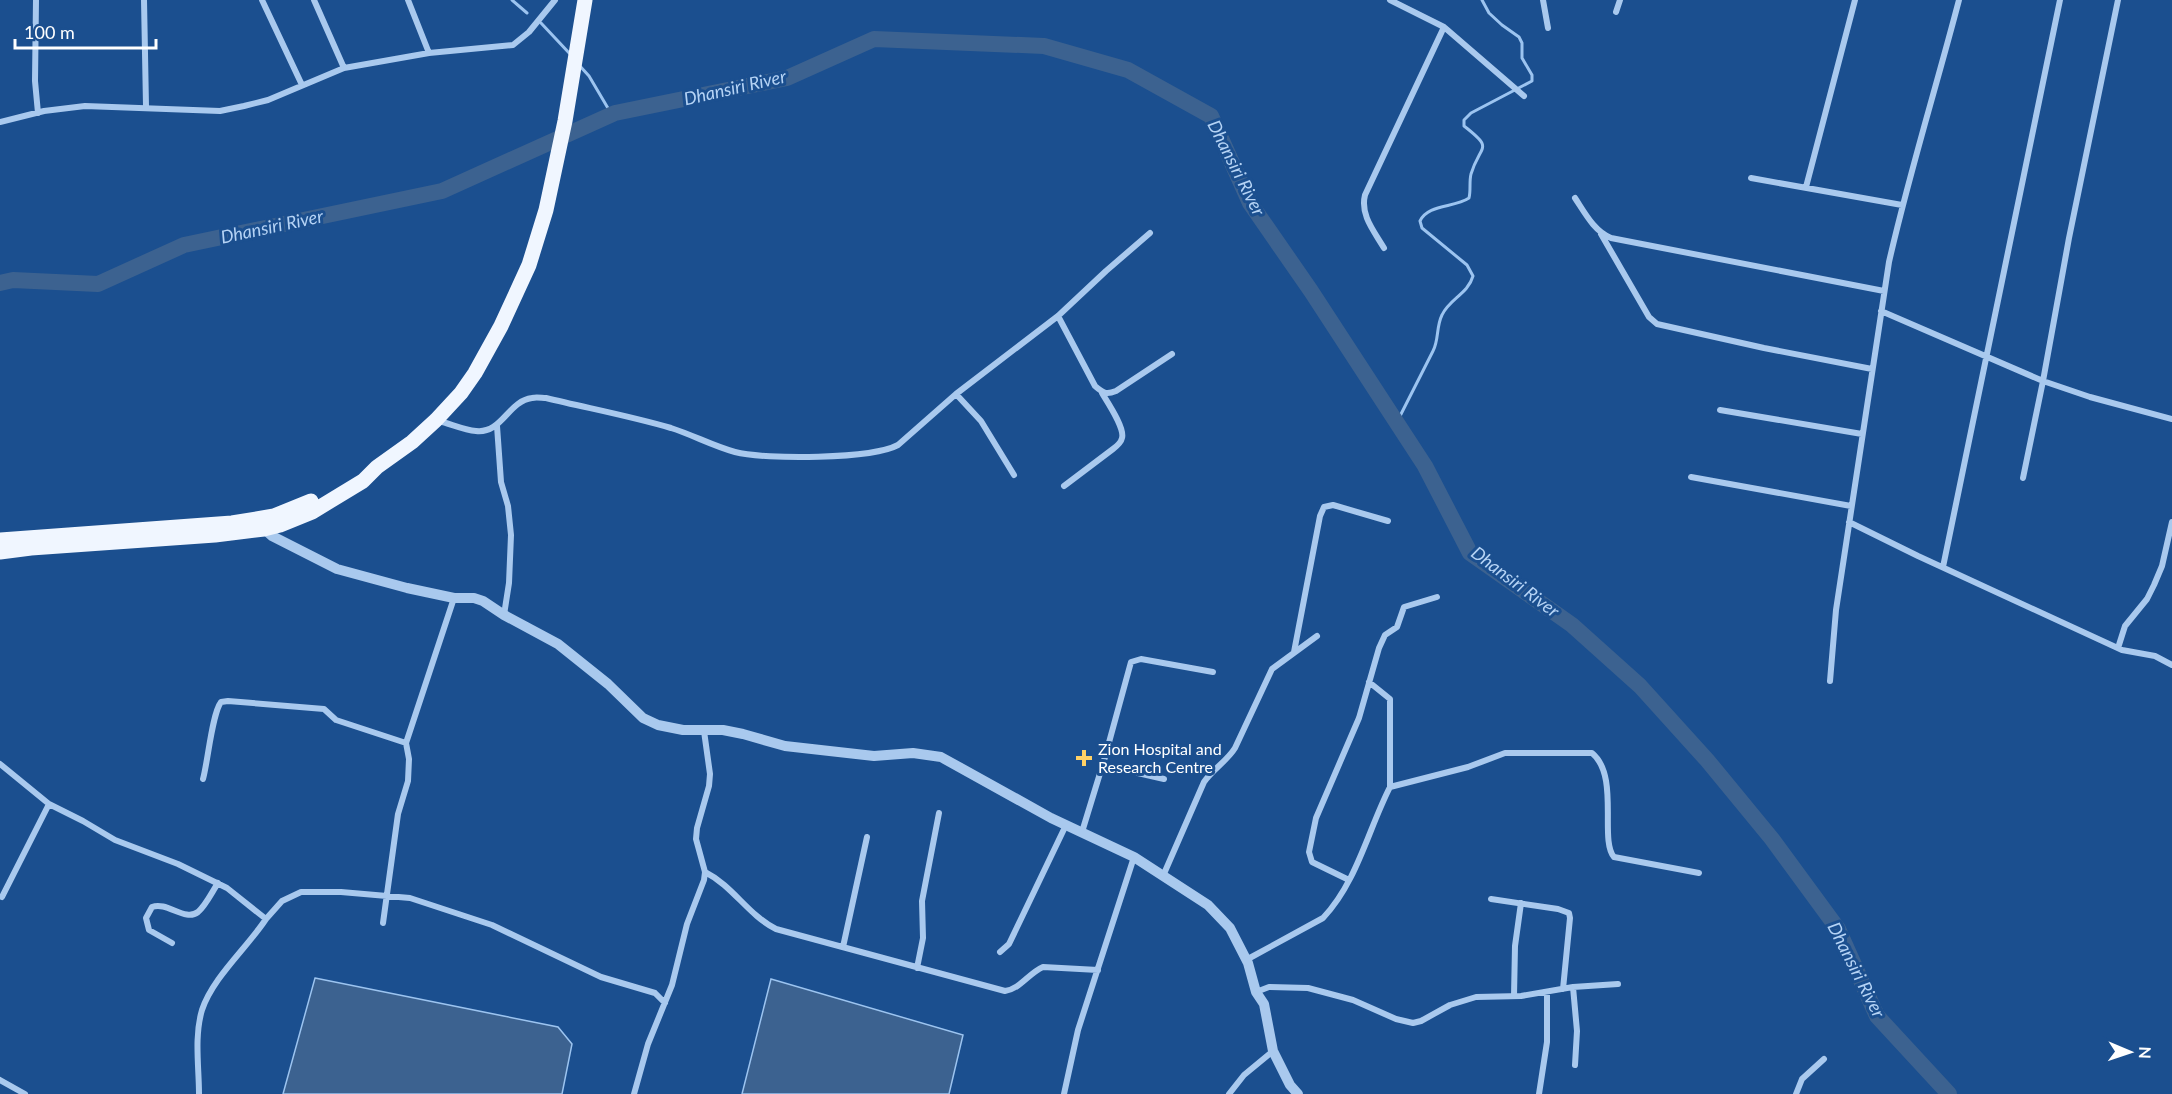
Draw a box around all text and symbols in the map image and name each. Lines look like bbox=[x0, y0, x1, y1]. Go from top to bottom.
scale bar bbox=[15, 12, 156, 50]
text: 100 m bbox=[24, 21, 75, 43]
water label: Dhansiri River bbox=[681, 64, 789, 109]
water label: Dhansiri River bbox=[1203, 116, 1271, 220]
water label: Dhansiri River bbox=[218, 204, 326, 248]
water label: Dhansiri River bbox=[1467, 541, 1565, 622]
place label: Zion Hospital and Research Centre bbox=[1098, 739, 1222, 776]
marker: Zion Hospital and Research Centre bbox=[1075, 749, 1093, 767]
water label: Dhansiri River bbox=[1823, 918, 1891, 1022]
north arrow bbox=[2100, 1022, 2160, 1082]
text: N bbox=[2136, 1046, 2155, 1059]

